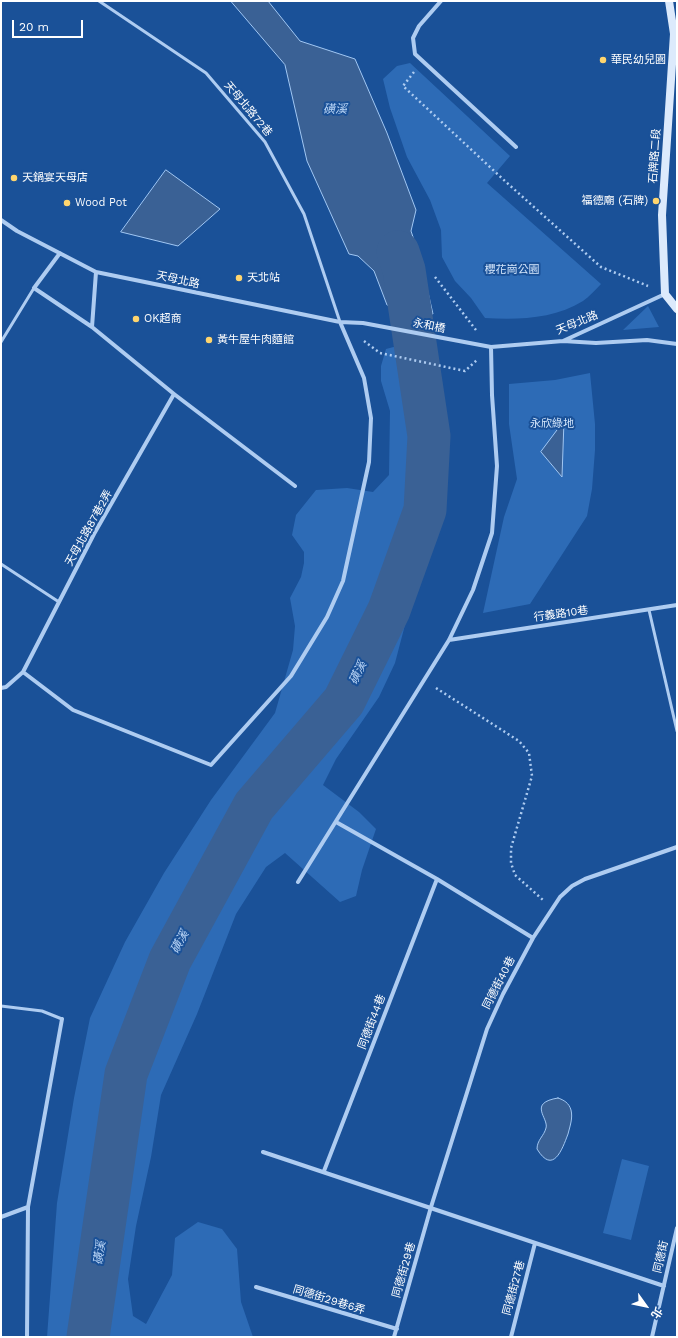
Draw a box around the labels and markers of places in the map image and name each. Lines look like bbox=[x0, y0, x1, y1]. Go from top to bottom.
place label: 華民幼兒園 bbox=[611, 53, 666, 67]
marker: 華民幼兒園 bbox=[598, 55, 608, 65]
place label: 天鍋宴天母店 bbox=[22, 171, 88, 185]
marker: 天鍋宴天母店 bbox=[9, 173, 19, 183]
place label: 福德廟 (石牌) bbox=[582, 194, 648, 208]
place label: Wood Pot bbox=[75, 196, 127, 210]
marker: 福德廟 (石牌) bbox=[651, 196, 661, 206]
marker: Wood Pot bbox=[62, 198, 72, 208]
place label: 天北站 bbox=[247, 271, 280, 285]
marker: 天北站 bbox=[234, 273, 244, 283]
place label: OK超商 bbox=[144, 312, 181, 326]
marker: OK超商 bbox=[131, 314, 141, 324]
place label: 黃牛屋牛肉麵館 bbox=[217, 333, 294, 347]
marker: 黃牛屋牛肉麵館 bbox=[204, 335, 214, 345]

